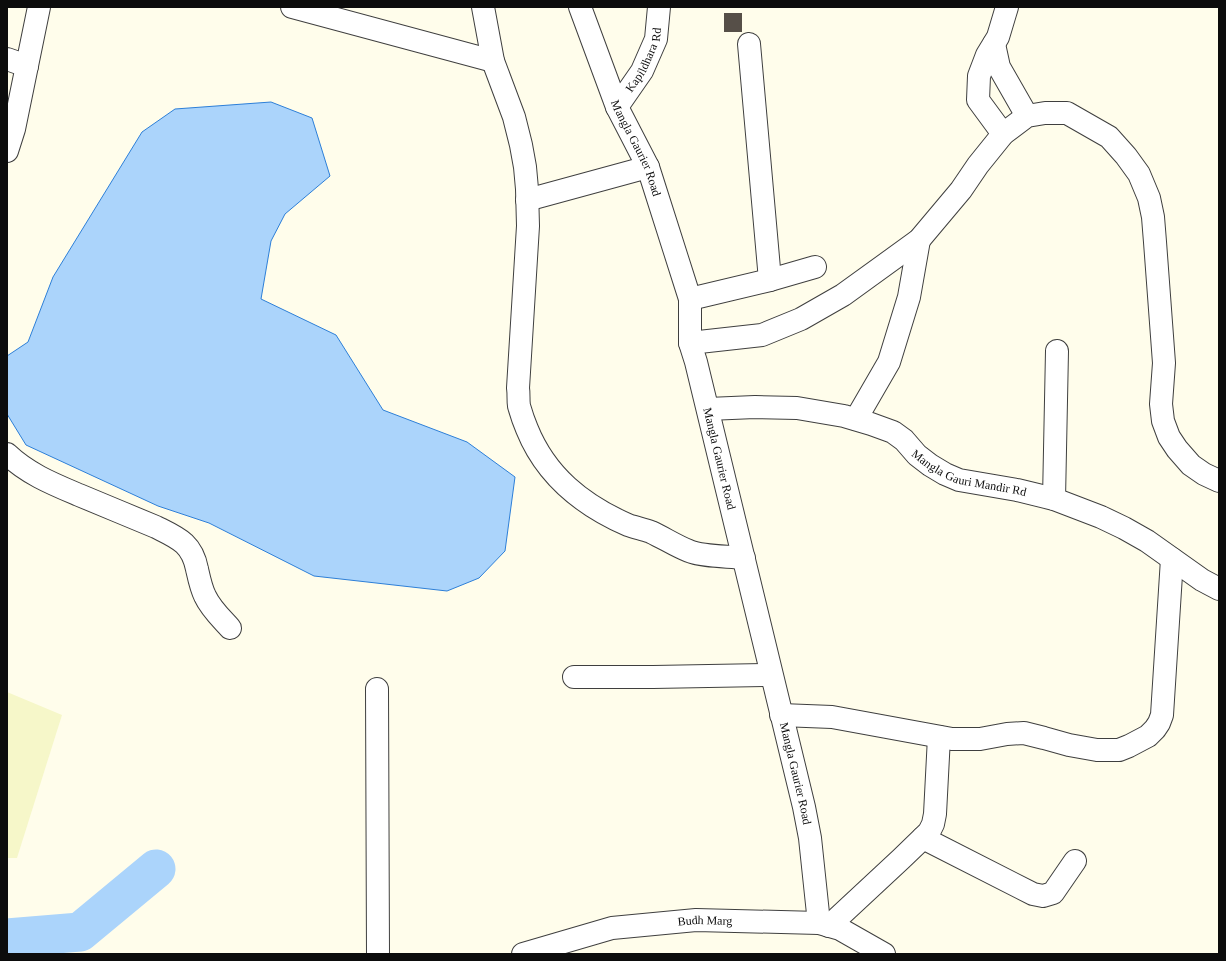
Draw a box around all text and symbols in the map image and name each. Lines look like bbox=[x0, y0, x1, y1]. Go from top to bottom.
street label: Kapildhara Rd bbox=[623, 27, 664, 95]
street label: Mangla Gaurier Road bbox=[608, 98, 664, 198]
street label: Mangla Gaurier Road bbox=[700, 406, 739, 511]
street label: Mangla Gauri Mandir Rd bbox=[909, 446, 1028, 499]
street label: Mangla Gaurier Road bbox=[777, 721, 814, 826]
street label: Budh Marg bbox=[677, 913, 732, 929]

